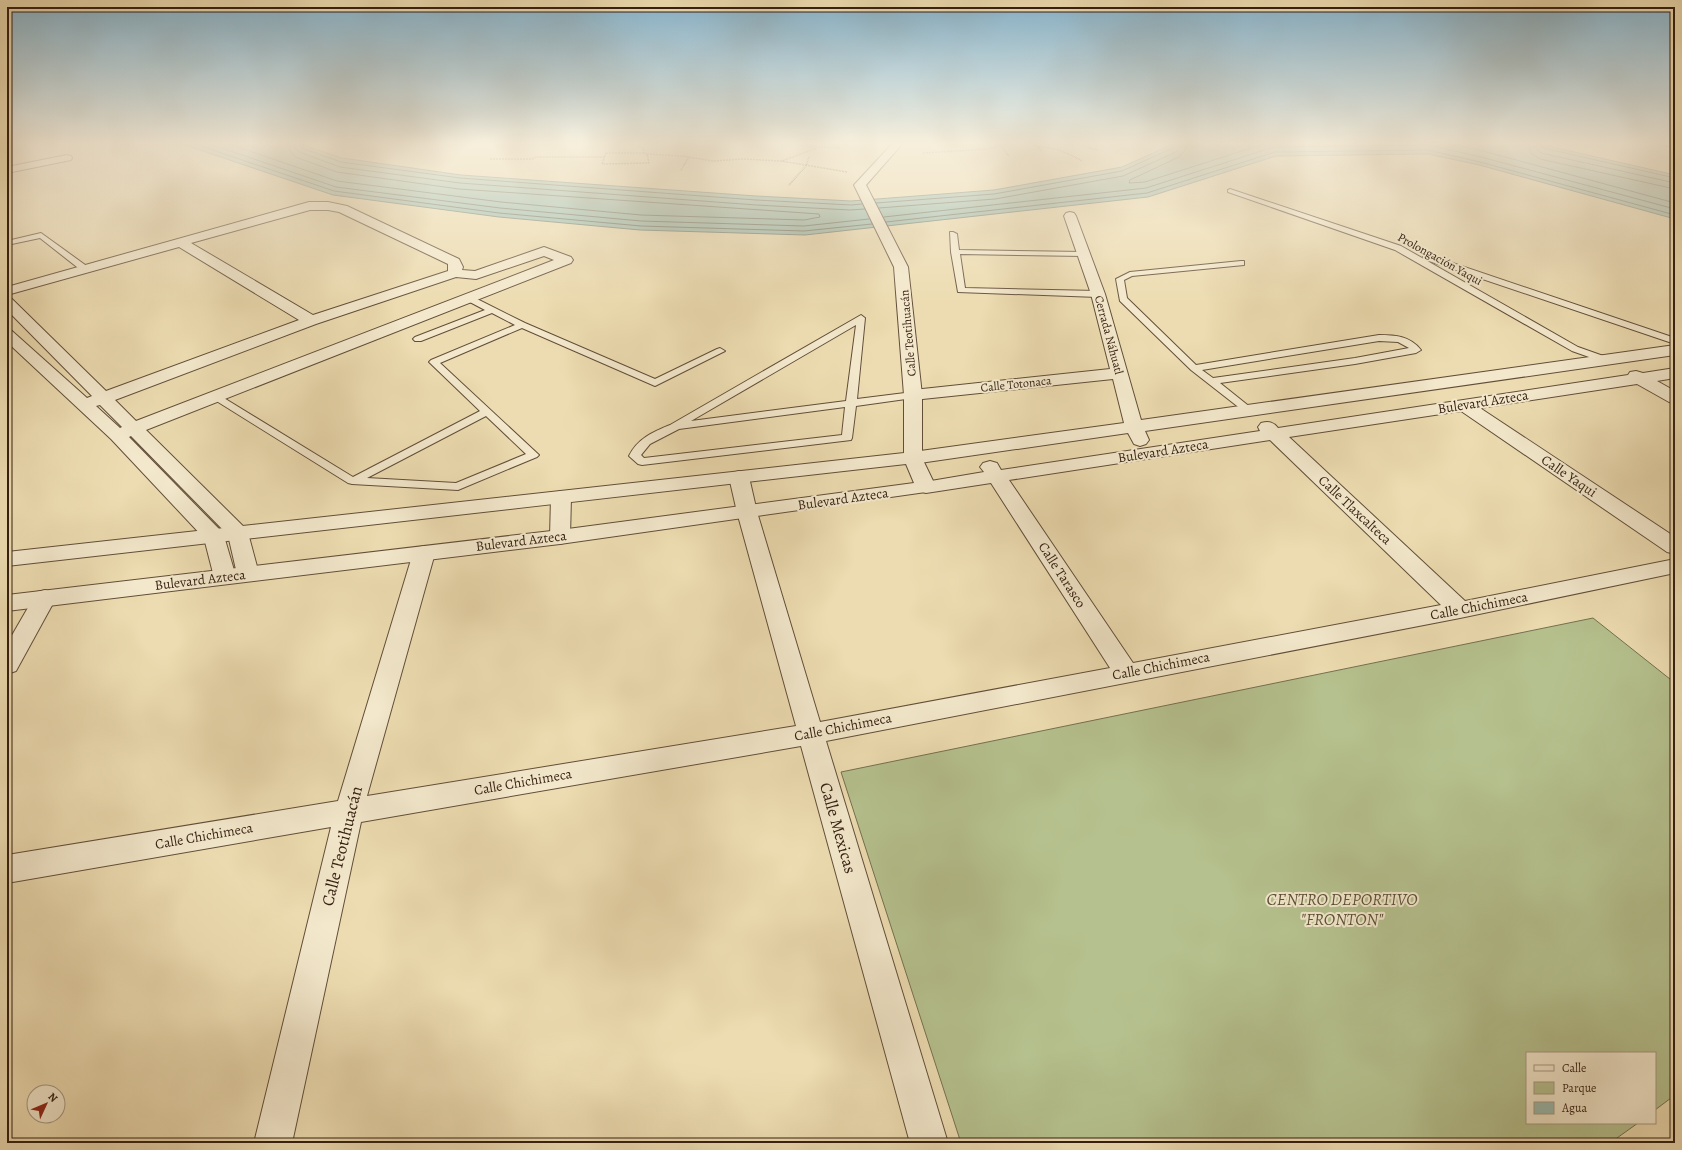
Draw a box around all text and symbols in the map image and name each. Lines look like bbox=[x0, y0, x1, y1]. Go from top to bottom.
street label: Prolongación Yaqui bbox=[1395, 229, 1485, 289]
street label: Calle Teotihuacán bbox=[896, 289, 920, 377]
street label: Cerrada Náhuatl bbox=[1091, 294, 1127, 376]
street label: Calle Totonaca bbox=[980, 372, 1053, 396]
street label: Bulevard Azteca bbox=[1436, 385, 1530, 419]
street label: Bulevard Azteca bbox=[1116, 434, 1210, 468]
street label: Calle Yaqui bbox=[1538, 450, 1601, 502]
street label: Calle Tlaxcalteca bbox=[1314, 471, 1396, 549]
street label: Bulevard Azteca bbox=[796, 483, 890, 515]
street label: Bulevard Azteca bbox=[474, 526, 568, 556]
street label: Calle Tarasco bbox=[1034, 538, 1090, 612]
street label: Bulevard Azteca bbox=[153, 565, 247, 595]
street label: Calle Chichimeca bbox=[1429, 587, 1530, 625]
street label: Calle Chichimeca bbox=[1111, 647, 1212, 685]
street label: Calle Chichimeca bbox=[793, 708, 894, 746]
street label: Calle Chichimeca bbox=[473, 764, 574, 800]
street label: Calle Mexicas bbox=[814, 780, 862, 876]
street label: Calle Teotihuacán bbox=[316, 784, 368, 908]
street label: Calle Chichimeca bbox=[154, 818, 255, 854]
park label: CENTRO DEPORTIVO "FRONTON" bbox=[1267, 888, 1417, 931]
legend bbox=[1526, 1052, 1656, 1124]
text: Calle bbox=[1562, 1060, 1586, 1076]
text: Parque bbox=[1562, 1080, 1597, 1096]
north arrow bbox=[26, 1084, 66, 1124]
text: N bbox=[45, 1089, 61, 1105]
text: Agua bbox=[1561, 1100, 1588, 1116]

